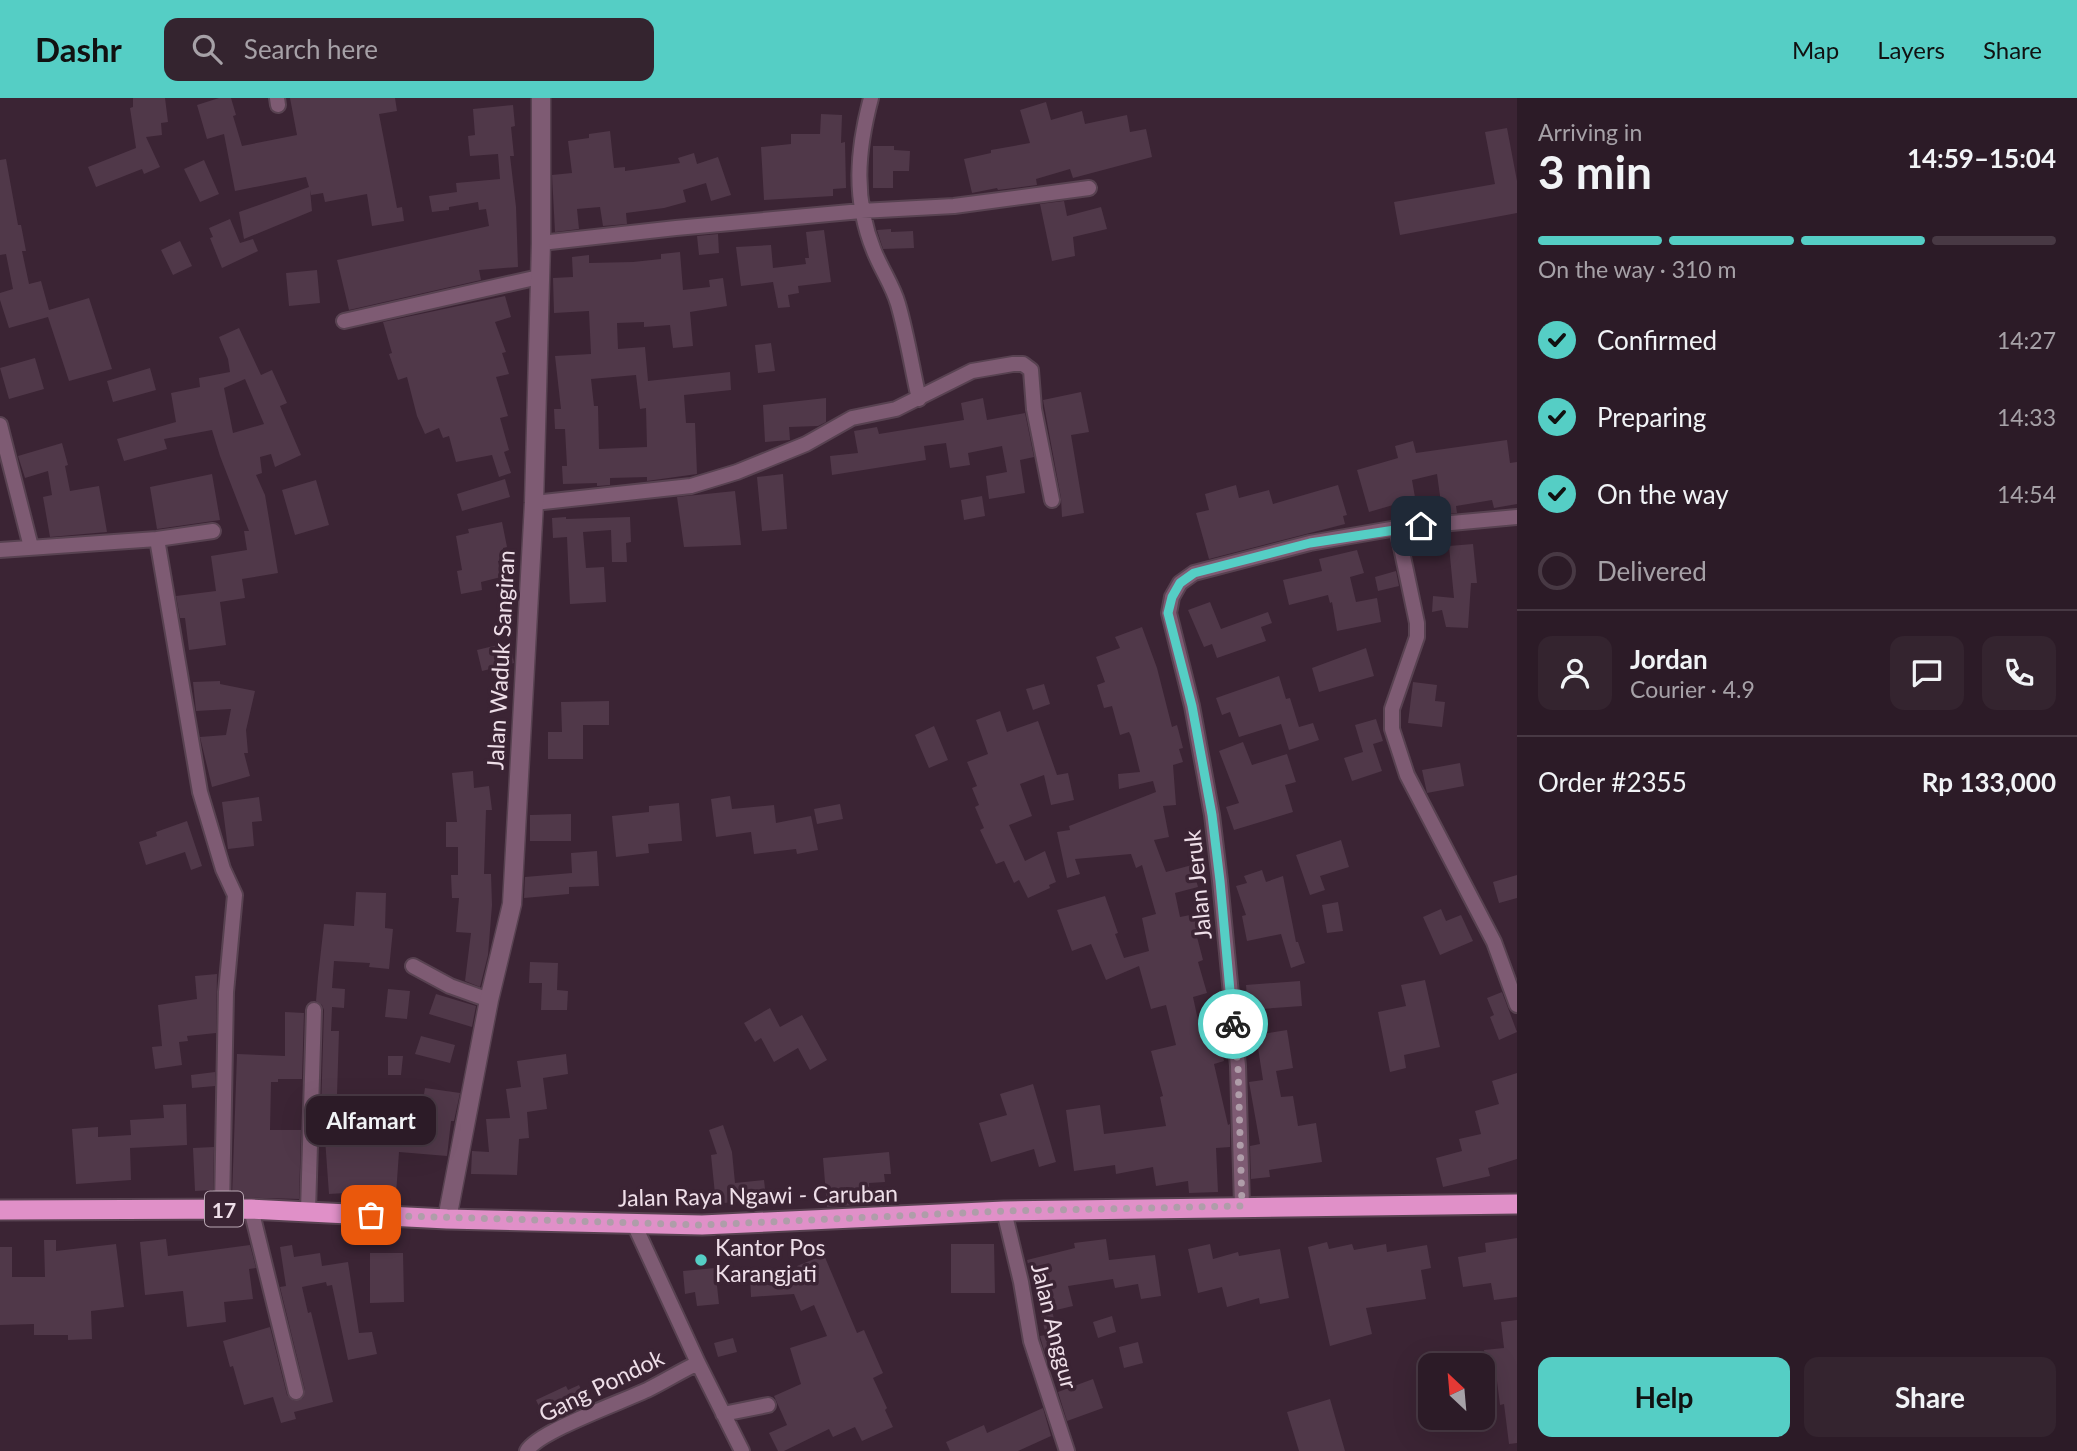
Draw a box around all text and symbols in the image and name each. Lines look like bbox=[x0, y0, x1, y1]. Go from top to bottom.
search box bbox=[164, 18, 654, 81]
text: Dashr bbox=[35, 29, 122, 69]
icon: search bbox=[188, 30, 226, 68]
text: Search here bbox=[244, 33, 378, 65]
text: Map bbox=[1792, 35, 1839, 64]
text: Layers bbox=[1877, 35, 1945, 64]
text: Share bbox=[1983, 35, 2042, 64]
text: Arriving in bbox=[1538, 118, 1642, 146]
text: 14:59–15:04 bbox=[1907, 142, 2056, 174]
text: 3 min bbox=[1538, 144, 1652, 199]
text: On the way · 310 m bbox=[1538, 255, 1737, 283]
icon: check bbox=[1538, 321, 1576, 359]
text: Confirmed bbox=[1597, 324, 1717, 356]
text: 14:27 bbox=[1997, 326, 2056, 354]
icon: check bbox=[1538, 398, 1576, 436]
text: Preparing bbox=[1597, 401, 1706, 433]
text: 14:33 bbox=[1997, 403, 2056, 431]
icon: check bbox=[1538, 475, 1576, 513]
text: On the way bbox=[1597, 478, 1729, 510]
text: 14:54 bbox=[1997, 480, 2056, 508]
pin bbox=[1391, 496, 1451, 556]
icon: home bbox=[1402, 507, 1440, 545]
street label: Jalan Waduk Sangiran bbox=[480, 550, 520, 770]
text: Delivered bbox=[1597, 555, 1707, 587]
button: person bbox=[1538, 636, 1612, 710]
button: chat bbox=[1890, 636, 1964, 710]
button: phone bbox=[1982, 636, 2056, 710]
text: Jordan bbox=[1630, 643, 1708, 675]
text: Courier · 4.9 bbox=[1630, 675, 1755, 703]
text: Order #2355 bbox=[1538, 766, 1687, 798]
text: Rp 133,000 bbox=[1922, 766, 2056, 798]
street label: Jalan Jeruk bbox=[1177, 829, 1217, 941]
courier bbox=[1198, 989, 1268, 1059]
icon: bike bbox=[1214, 1005, 1252, 1043]
callout: Alfamart bbox=[306, 1096, 436, 1145]
text: Alfamart bbox=[326, 1106, 416, 1134]
street label: Jalan Raya Ngawi - Caruban bbox=[618, 1179, 898, 1211]
pin bbox=[341, 1185, 401, 1245]
road number: 17 bbox=[205, 1192, 243, 1226]
icon: bag bbox=[352, 1196, 390, 1234]
place label: Kantor Pos Karangjati bbox=[715, 1233, 826, 1287]
marker: Kantor Pos Karangjati bbox=[693, 1252, 709, 1268]
street label: Jalan Anggur bbox=[1026, 1260, 1084, 1393]
street label: Gang Pondok bbox=[534, 1343, 668, 1427]
north arrow bbox=[1418, 1353, 1494, 1430]
map controls bbox=[1418, 1353, 1495, 1430]
button: Help bbox=[1538, 1357, 1790, 1437]
button: Share bbox=[1804, 1357, 2056, 1437]

